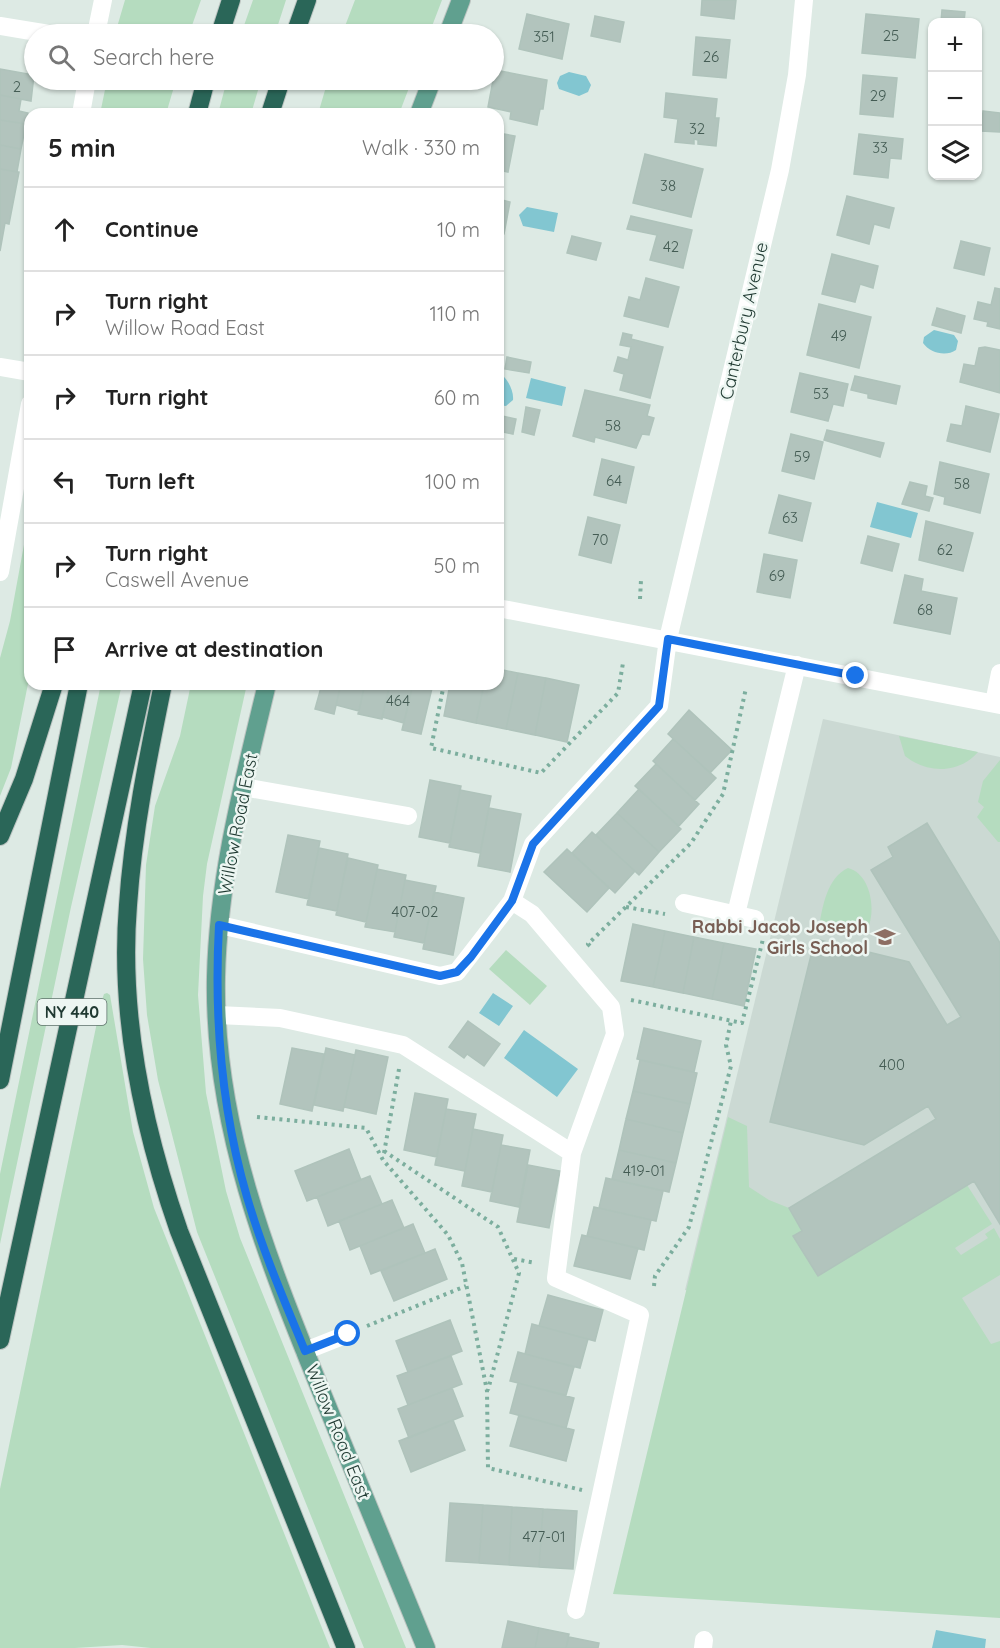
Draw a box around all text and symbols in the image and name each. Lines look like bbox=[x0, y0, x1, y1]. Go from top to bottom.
map controls bbox=[928, 18, 982, 180]
button: + bbox=[928, 18, 982, 72]
search box bbox=[24, 24, 504, 90]
house number: 25 bbox=[883, 26, 899, 45]
house number: 351 bbox=[533, 27, 555, 46]
icon: search bbox=[45, 41, 78, 74]
text: Search here bbox=[93, 43, 214, 71]
house number: 26 bbox=[703, 47, 719, 66]
button: − bbox=[928, 72, 982, 126]
house number: 2 bbox=[13, 77, 21, 96]
house number: 29 bbox=[870, 86, 886, 105]
house number: 32 bbox=[689, 119, 705, 138]
button: layers bbox=[928, 126, 982, 180]
text: 5 min bbox=[48, 131, 116, 164]
text: Walk · 330 m bbox=[362, 135, 480, 160]
house number: 33 bbox=[872, 138, 888, 157]
house number: 38 bbox=[660, 176, 676, 195]
icon: ahead bbox=[48, 213, 81, 246]
text: Continue bbox=[105, 215, 199, 243]
text: 10 m bbox=[437, 217, 480, 242]
house number: 42 bbox=[663, 237, 679, 256]
street label: Canterbury Avenue bbox=[714, 240, 773, 402]
text: Turn right bbox=[105, 287, 209, 315]
icon: right bbox=[48, 297, 81, 330]
text: 110 m bbox=[430, 301, 480, 326]
text: Willow Road East bbox=[105, 315, 265, 340]
house number: 49 bbox=[831, 326, 847, 345]
icon: right bbox=[48, 381, 81, 414]
text: Turn right bbox=[105, 383, 209, 411]
house number: 53 bbox=[813, 384, 829, 403]
text: 60 m bbox=[434, 385, 480, 410]
house number: 58 bbox=[605, 416, 621, 435]
house number: 59 bbox=[794, 447, 810, 466]
icon: left bbox=[48, 465, 81, 498]
text: Turn left bbox=[105, 467, 195, 495]
text: 100 m bbox=[425, 469, 480, 494]
house number: 64 bbox=[606, 471, 622, 490]
house number: 58 bbox=[954, 474, 970, 493]
house number: 63 bbox=[782, 508, 798, 527]
house number: 70 bbox=[592, 530, 608, 549]
text: Turn right bbox=[105, 539, 209, 567]
house number: 62 bbox=[937, 540, 953, 559]
icon: right bbox=[48, 549, 81, 582]
text: 50 m bbox=[434, 553, 480, 578]
house number: 69 bbox=[769, 566, 785, 585]
text: Caswell Avenue bbox=[105, 567, 249, 592]
house number: 68 bbox=[917, 600, 933, 619]
icon: arrive bbox=[48, 633, 81, 666]
text: Arrive at destination bbox=[105, 635, 323, 663]
route end bbox=[842, 662, 868, 688]
house number: 464 bbox=[386, 691, 410, 710]
street label: Willow Road East bbox=[212, 751, 263, 897]
house number: 407-02 bbox=[392, 902, 438, 921]
place label: Rabbi Jacob Joseph Girls School bbox=[692, 915, 868, 959]
school or university icon: Rabbi Jacob Joseph Girls School bbox=[873, 925, 897, 949]
road number: NY 440 bbox=[38, 999, 106, 1025]
house number: 400 bbox=[879, 1055, 905, 1074]
house number: 419-01 bbox=[623, 1161, 665, 1180]
route start bbox=[334, 1320, 360, 1346]
street label: Willow Road East bbox=[301, 1361, 376, 1503]
house number: 477-01 bbox=[522, 1527, 566, 1546]

